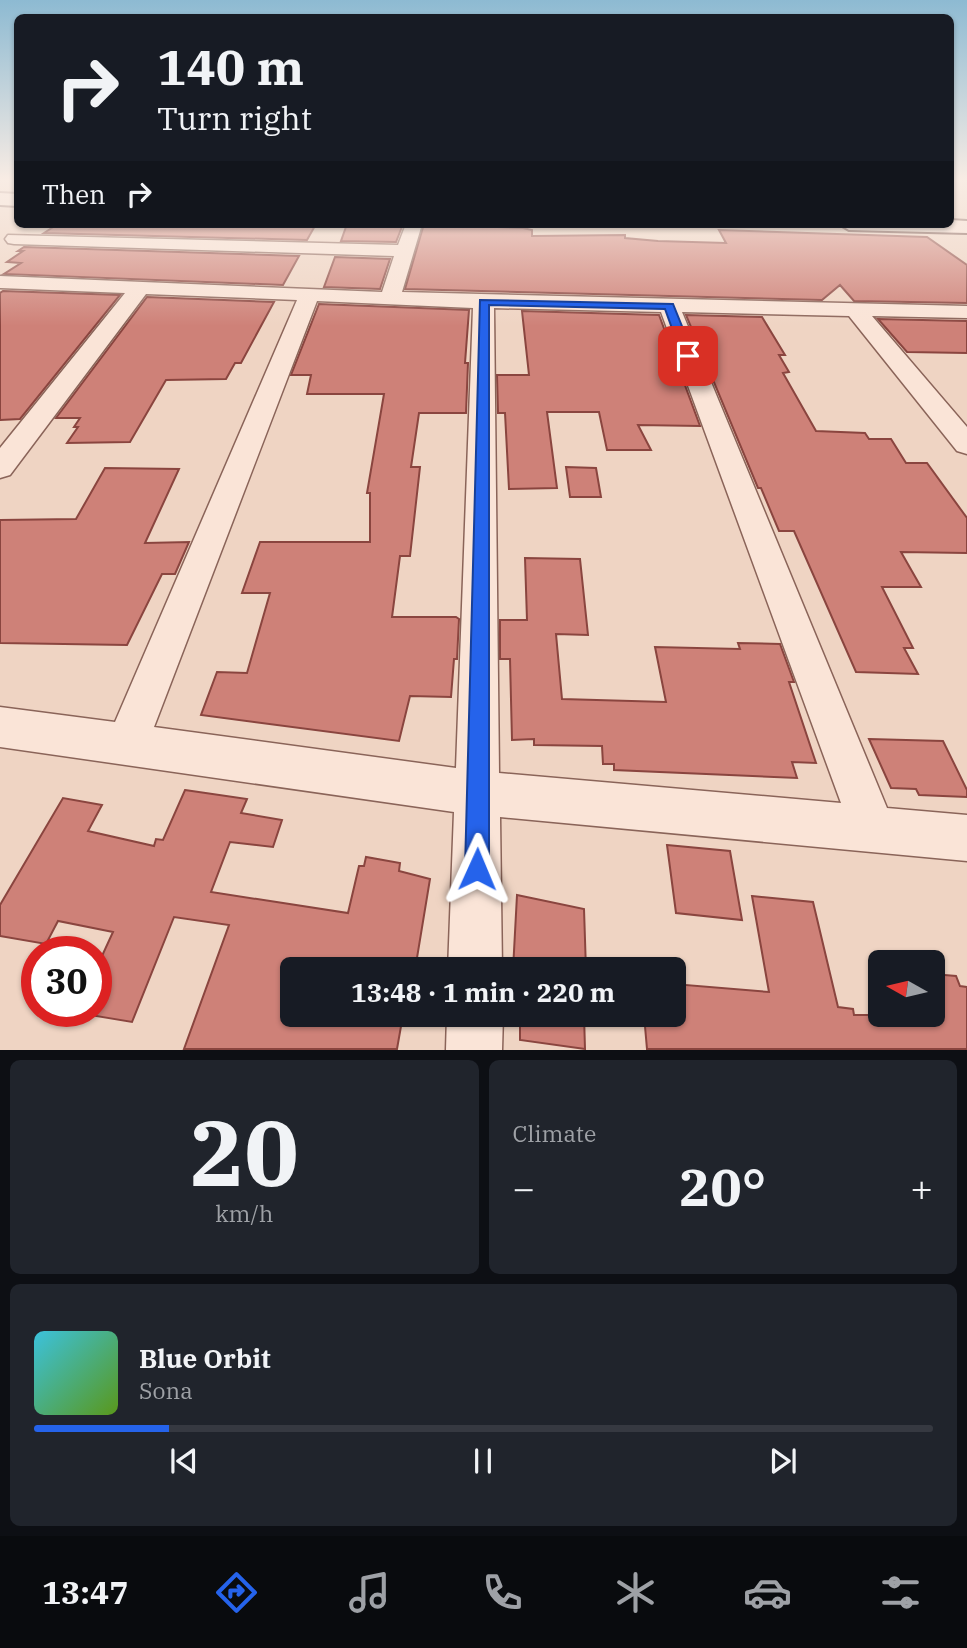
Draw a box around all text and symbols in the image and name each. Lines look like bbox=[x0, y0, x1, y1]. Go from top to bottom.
text: 140 m bbox=[157, 35, 304, 98]
icon: right bbox=[42, 42, 133, 133]
text: Turn right bbox=[157, 97, 312, 139]
icon: right bbox=[120, 175, 158, 213]
text: Then bbox=[42, 177, 106, 211]
pin bbox=[658, 326, 718, 386]
icon: arrive bbox=[669, 337, 707, 375]
position arrow bbox=[440, 832, 514, 906]
speed limit sign: 30 bbox=[21, 936, 112, 1027]
north arrow bbox=[868, 950, 945, 1027]
map controls bbox=[868, 950, 945, 1027]
text: 13:48 · 1 min · 220 m bbox=[351, 975, 615, 1009]
text: 20 bbox=[190, 1093, 299, 1211]
text: Climate bbox=[513, 1118, 596, 1148]
text: 20° bbox=[679, 1153, 766, 1220]
text: − bbox=[513, 1163, 535, 1212]
text: + bbox=[910, 1163, 933, 1212]
text: km/h bbox=[215, 1198, 273, 1228]
text: Blue Orbit bbox=[139, 1341, 271, 1375]
text: Sona bbox=[139, 1375, 193, 1405]
icon: previous bbox=[165, 1442, 203, 1480]
icon: pause bbox=[464, 1442, 502, 1480]
icon: next bbox=[764, 1442, 802, 1480]
icon: directions bbox=[212, 1568, 261, 1617]
icon: music bbox=[345, 1568, 394, 1617]
icon: phone bbox=[478, 1568, 527, 1617]
icon: climate bbox=[611, 1568, 660, 1617]
icon: car bbox=[743, 1568, 792, 1617]
icon: filters bbox=[876, 1568, 925, 1617]
text: 13:47 bbox=[42, 1571, 128, 1613]

